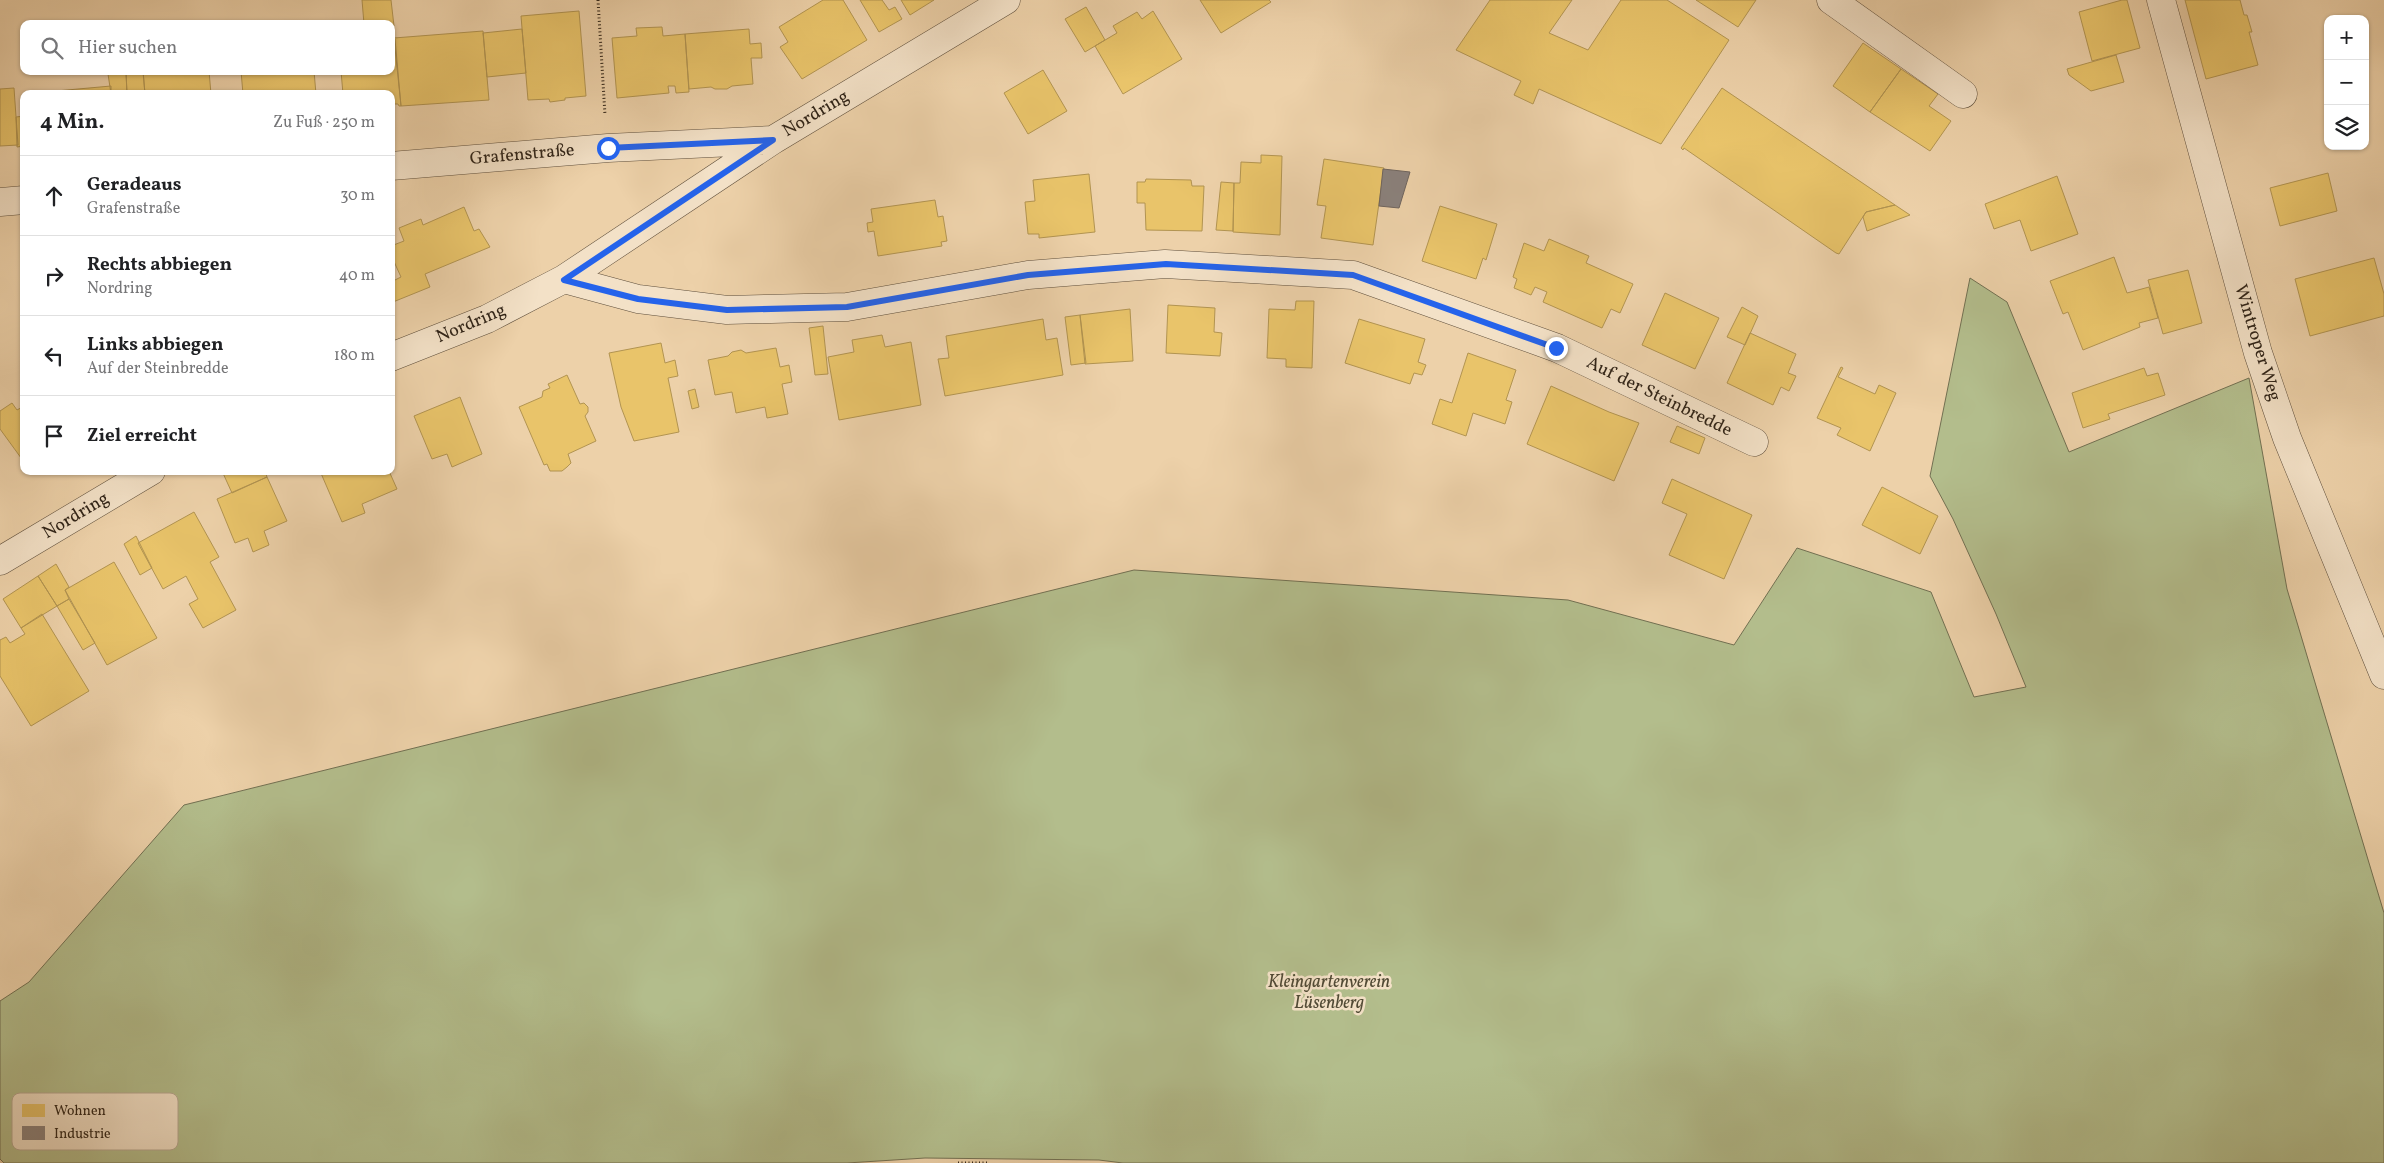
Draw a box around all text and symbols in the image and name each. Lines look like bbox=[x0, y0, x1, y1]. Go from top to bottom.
map controls bbox=[2324, 15, 2369, 150]
button: + bbox=[2324, 15, 2369, 60]
search box bbox=[20, 20, 395, 75]
icon: search bbox=[38, 34, 66, 62]
text: Hier suchen bbox=[78, 35, 177, 61]
button: − bbox=[2324, 60, 2369, 105]
street label: Nordring bbox=[778, 84, 854, 144]
button: layers bbox=[2324, 105, 2369, 150]
text: 4 Min. bbox=[40, 108, 104, 137]
text: Zu Fuß · 250 m bbox=[273, 112, 375, 134]
route start bbox=[597, 137, 620, 160]
street label: Grafenstraße bbox=[469, 138, 575, 172]
text: Geradeaus bbox=[87, 172, 182, 198]
icon: ahead bbox=[40, 182, 68, 210]
text: 30 m bbox=[340, 185, 375, 207]
text: Grafenstraße bbox=[87, 198, 180, 220]
text: Rechts abbiegen bbox=[87, 252, 232, 278]
icon: right bbox=[40, 262, 68, 290]
text: 40 m bbox=[339, 265, 375, 287]
text: Nordring bbox=[87, 278, 152, 300]
street label: Wintroper Weg bbox=[2227, 282, 2287, 404]
street label: Nordring bbox=[432, 298, 510, 350]
text: Links abbiegen bbox=[87, 332, 224, 358]
route end bbox=[1545, 337, 1568, 360]
icon: left bbox=[40, 342, 68, 370]
text: 180 m bbox=[334, 345, 375, 367]
street label: Auf der Steinbredde bbox=[1582, 351, 1736, 443]
text: Auf der Steinbredde bbox=[87, 358, 229, 380]
icon: arrive bbox=[40, 422, 68, 450]
text: Ziel erreicht bbox=[87, 423, 197, 449]
street label: Nordring bbox=[38, 486, 114, 546]
park label: Kleingartenverein Lüsenberg bbox=[1268, 970, 1390, 1016]
legend bbox=[12, 1093, 178, 1150]
text: Wohnen bbox=[54, 1102, 106, 1121]
text: Industrie bbox=[54, 1125, 111, 1144]

